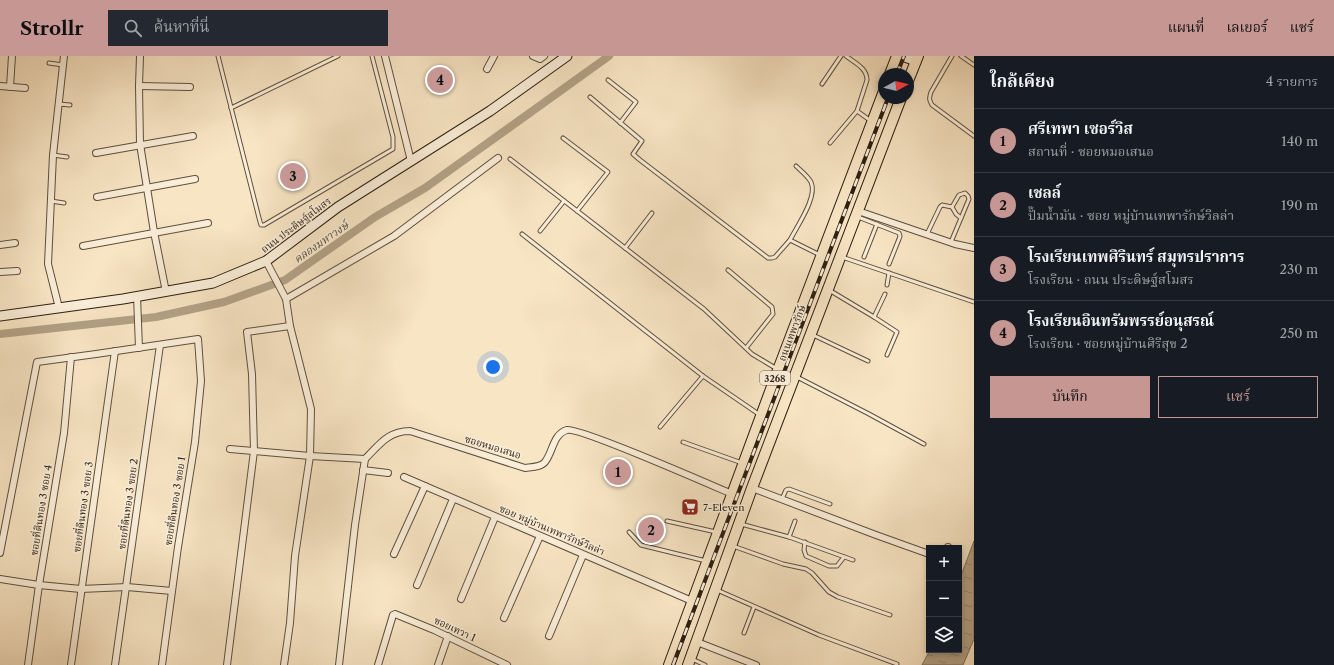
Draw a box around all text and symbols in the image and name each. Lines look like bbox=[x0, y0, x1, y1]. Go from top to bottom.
search box bbox=[108, 10, 388, 46]
text: Strollr bbox=[20, 17, 84, 40]
icon: search bbox=[122, 17, 144, 39]
text: ค้นหาที่นี่ bbox=[154, 17, 210, 36]
text: แผนที่ bbox=[1168, 18, 1204, 36]
text: เลเยอร์ bbox=[1226, 18, 1268, 36]
text: แชร์ bbox=[1290, 18, 1314, 36]
pin: 4 bbox=[427, 65, 453, 95]
north arrow bbox=[878, 68, 914, 104]
text: ใกล้เคียง bbox=[990, 71, 1055, 91]
text: 4 รายการ bbox=[1266, 73, 1318, 89]
text: ศรีเทพา เซอร์วิส bbox=[1028, 119, 1133, 138]
text: 1 bbox=[1000, 133, 1006, 149]
text: 140 m bbox=[1281, 133, 1318, 149]
text: สถานที่ · ซอยหมอเสนอ bbox=[1028, 143, 1154, 159]
pin: 3 bbox=[280, 161, 306, 191]
text: เชลล์ bbox=[1028, 183, 1061, 202]
street label: ถนน ประดิษฐ์สโมสร bbox=[258, 194, 334, 256]
text: 2 bbox=[999, 197, 1007, 213]
text: 190 m bbox=[1281, 197, 1318, 213]
text: ปั๊มน้ำมัน · ซอย หมู่บ้านเทพารักษ์วิลล่า bbox=[1028, 207, 1234, 223]
water label: คลองมหาวงษ์ bbox=[291, 217, 352, 266]
text: โรงเรียนเทพศิรินทร์ สมุทรปราการ bbox=[1028, 247, 1244, 266]
text: 3 bbox=[999, 261, 1007, 277]
text: 230 m bbox=[1280, 261, 1318, 277]
text: โรงเรียน · ถนน ประดิษฐ์สโมสร bbox=[1028, 271, 1194, 287]
street label: ถนนเทพารักษ์ bbox=[775, 303, 809, 363]
text: โรงเรียนอินทรัมพรรย์อนุสรณ์ bbox=[1028, 311, 1214, 330]
text: 4 bbox=[999, 325, 1007, 341]
text: 250 m bbox=[1280, 325, 1318, 341]
text: โรงเรียน · ซอยหมู่บ้านศิรีสุข 2 bbox=[1028, 335, 1188, 351]
your location bbox=[483, 357, 503, 377]
road number: 3268 bbox=[760, 371, 790, 385]
button: บันทึก bbox=[990, 376, 1150, 418]
button: แชร์ bbox=[1158, 376, 1318, 418]
street label: ซอยหมอเสนอ bbox=[463, 432, 523, 462]
street label: ซอยที่ดินทอง 3 ซอย 1 bbox=[161, 454, 189, 547]
street label: ซอยที่ดินทอง 3 ซอย 2 bbox=[114, 457, 141, 550]
pin: 1 bbox=[605, 457, 631, 487]
street label: ซอยที่ดินทอง 3 ซอย 3 bbox=[69, 461, 96, 553]
street label: ซอยที่ดินทอง 3 ซอย 4 bbox=[26, 463, 55, 556]
supermarket icon: 7-Eleven bbox=[680, 497, 700, 517]
place label: 7-Eleven bbox=[703, 501, 745, 514]
street label: ซอย หมู่บ้านเทพารักษ์วิลล่า bbox=[497, 502, 607, 558]
pin: 2 bbox=[638, 515, 664, 545]
map controls bbox=[926, 545, 962, 653]
button: + bbox=[926, 545, 962, 581]
button: − bbox=[926, 581, 962, 617]
street label: ซอยเทวา 1 bbox=[432, 614, 479, 645]
button: layers bbox=[926, 617, 962, 653]

